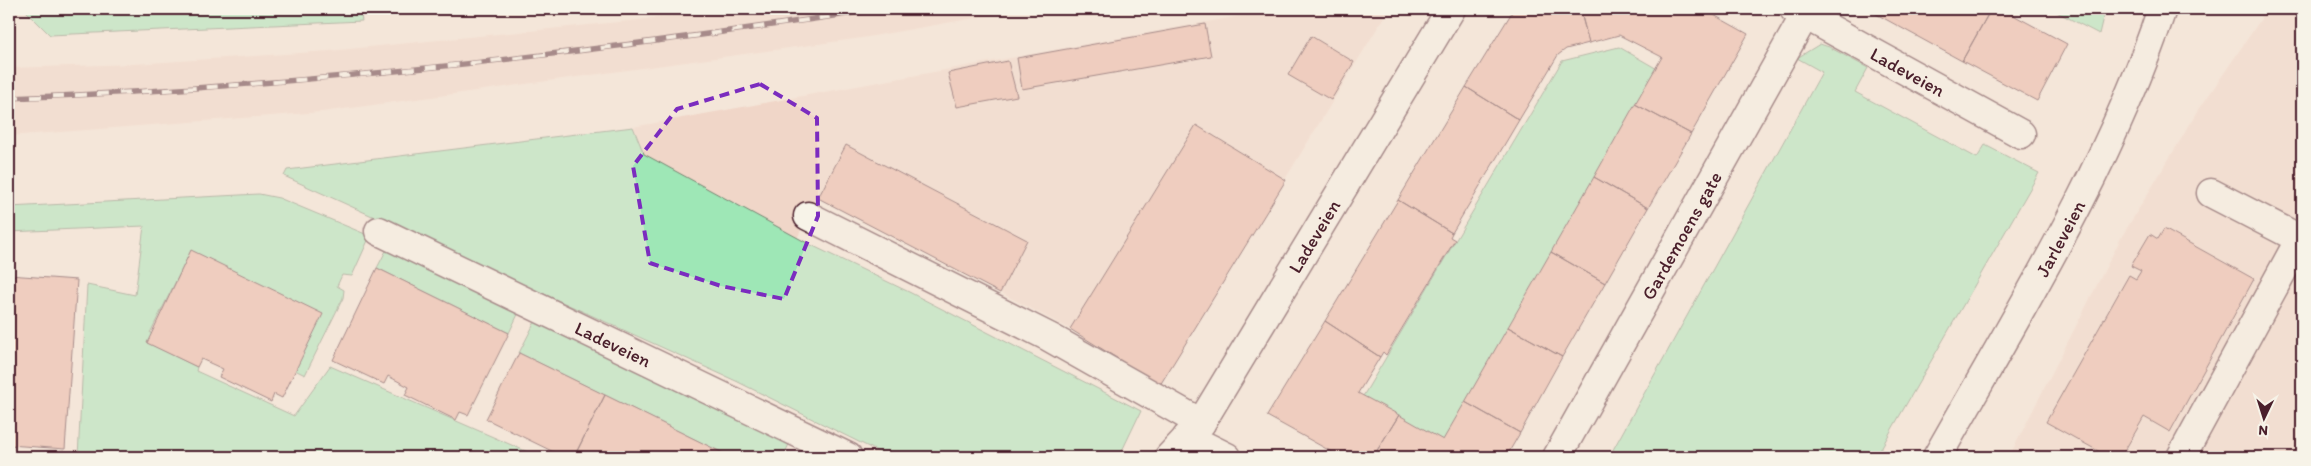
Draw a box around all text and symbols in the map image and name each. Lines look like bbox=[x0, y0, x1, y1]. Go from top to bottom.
street label: Ladeveien bbox=[1866, 42, 1949, 102]
street label: Gardemoens gate bbox=[1637, 168, 1727, 304]
street label: Ladeveien bbox=[1283, 195, 1345, 277]
street label: Jarleveien bbox=[2031, 196, 2090, 281]
street label: Ladeveien bbox=[571, 316, 655, 373]
north arrow bbox=[2238, 394, 2288, 444]
text: N bbox=[2258, 422, 2268, 439]

